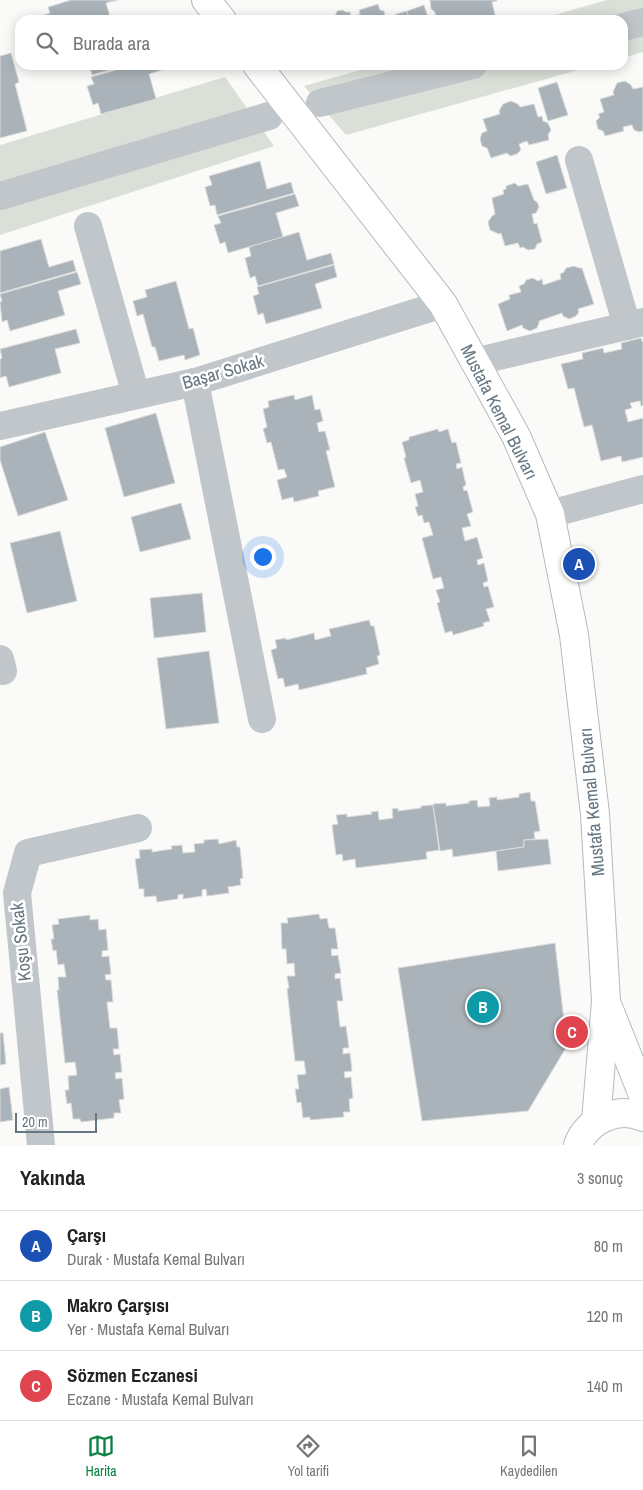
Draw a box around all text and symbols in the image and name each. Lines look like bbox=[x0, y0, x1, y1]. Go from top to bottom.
search box bbox=[15, 15, 628, 70]
icon: search bbox=[33, 29, 61, 57]
text: Burada ara bbox=[73, 30, 150, 56]
street label: Mustafa Kemal Bulvarı bbox=[455, 340, 544, 484]
street label: Başar Sokak bbox=[179, 348, 267, 395]
your location bbox=[250, 544, 276, 570]
pin: A bbox=[563, 545, 595, 583]
street label: Mustafa Kemal Bulvarı bbox=[573, 727, 610, 877]
street label: Koşu Sokak bbox=[4, 901, 37, 983]
pin: B bbox=[467, 988, 499, 1026]
pin: C bbox=[556, 1013, 588, 1051]
scale bar bbox=[15, 1110, 98, 1133]
text: 20 m bbox=[22, 1113, 48, 1131]
text: Yakında bbox=[20, 1163, 85, 1192]
text: 3 sonuç bbox=[577, 1167, 623, 1189]
text: Çarşı bbox=[67, 1222, 106, 1248]
text: A bbox=[31, 1235, 41, 1257]
text: 80 m bbox=[594, 1235, 623, 1257]
text: Durak · Mustafa Kemal Bulvarı bbox=[67, 1248, 245, 1270]
text: Makro Çarşısı bbox=[67, 1292, 169, 1318]
text: B bbox=[31, 1305, 41, 1327]
text: 120 m bbox=[587, 1305, 623, 1327]
text: Yer · Mustafa Kemal Bulvarı bbox=[67, 1318, 229, 1340]
text: Sözmen Eczanesi bbox=[67, 1362, 198, 1388]
text: C bbox=[31, 1375, 41, 1397]
text: 140 m bbox=[587, 1375, 623, 1397]
text: Eczane · Mustafa Kemal Bulvarı bbox=[67, 1388, 254, 1410]
tab: Harita bbox=[85, 1432, 117, 1480]
tab: Yol tarifi bbox=[287, 1432, 329, 1480]
tab: Kaydedilen bbox=[500, 1432, 558, 1480]

